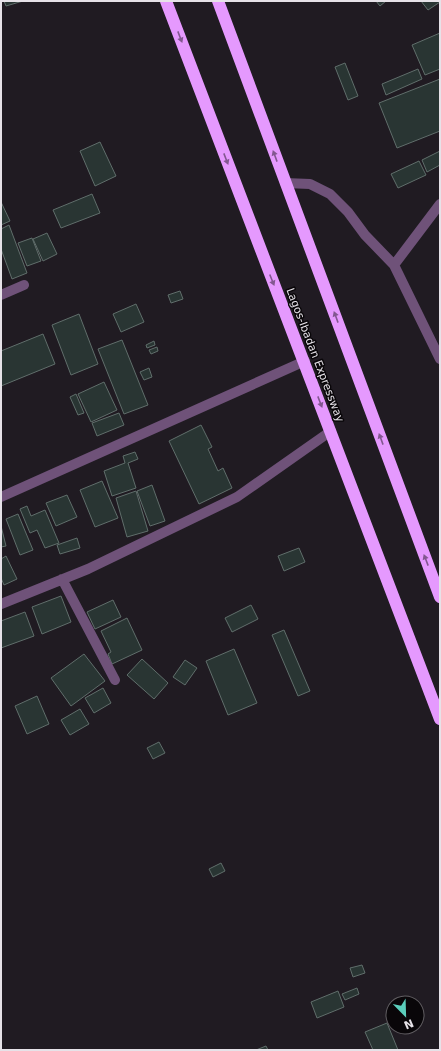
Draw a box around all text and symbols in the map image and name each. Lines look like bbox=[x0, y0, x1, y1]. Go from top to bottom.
one-way arrow bbox=[178, 32, 184, 44]
one-way arrow bbox=[271, 149, 277, 161]
one-way arrow bbox=[224, 153, 230, 165]
one-way arrow bbox=[270, 275, 276, 287]
street label: Lagos-Ibadan Expressway bbox=[283, 286, 347, 424]
one-way arrow bbox=[332, 310, 338, 322]
one-way arrow bbox=[317, 396, 323, 408]
one-way arrow bbox=[378, 432, 384, 444]
one-way arrow bbox=[423, 554, 429, 566]
north arrow bbox=[385, 995, 425, 1035]
text: N bbox=[402, 1016, 415, 1032]

